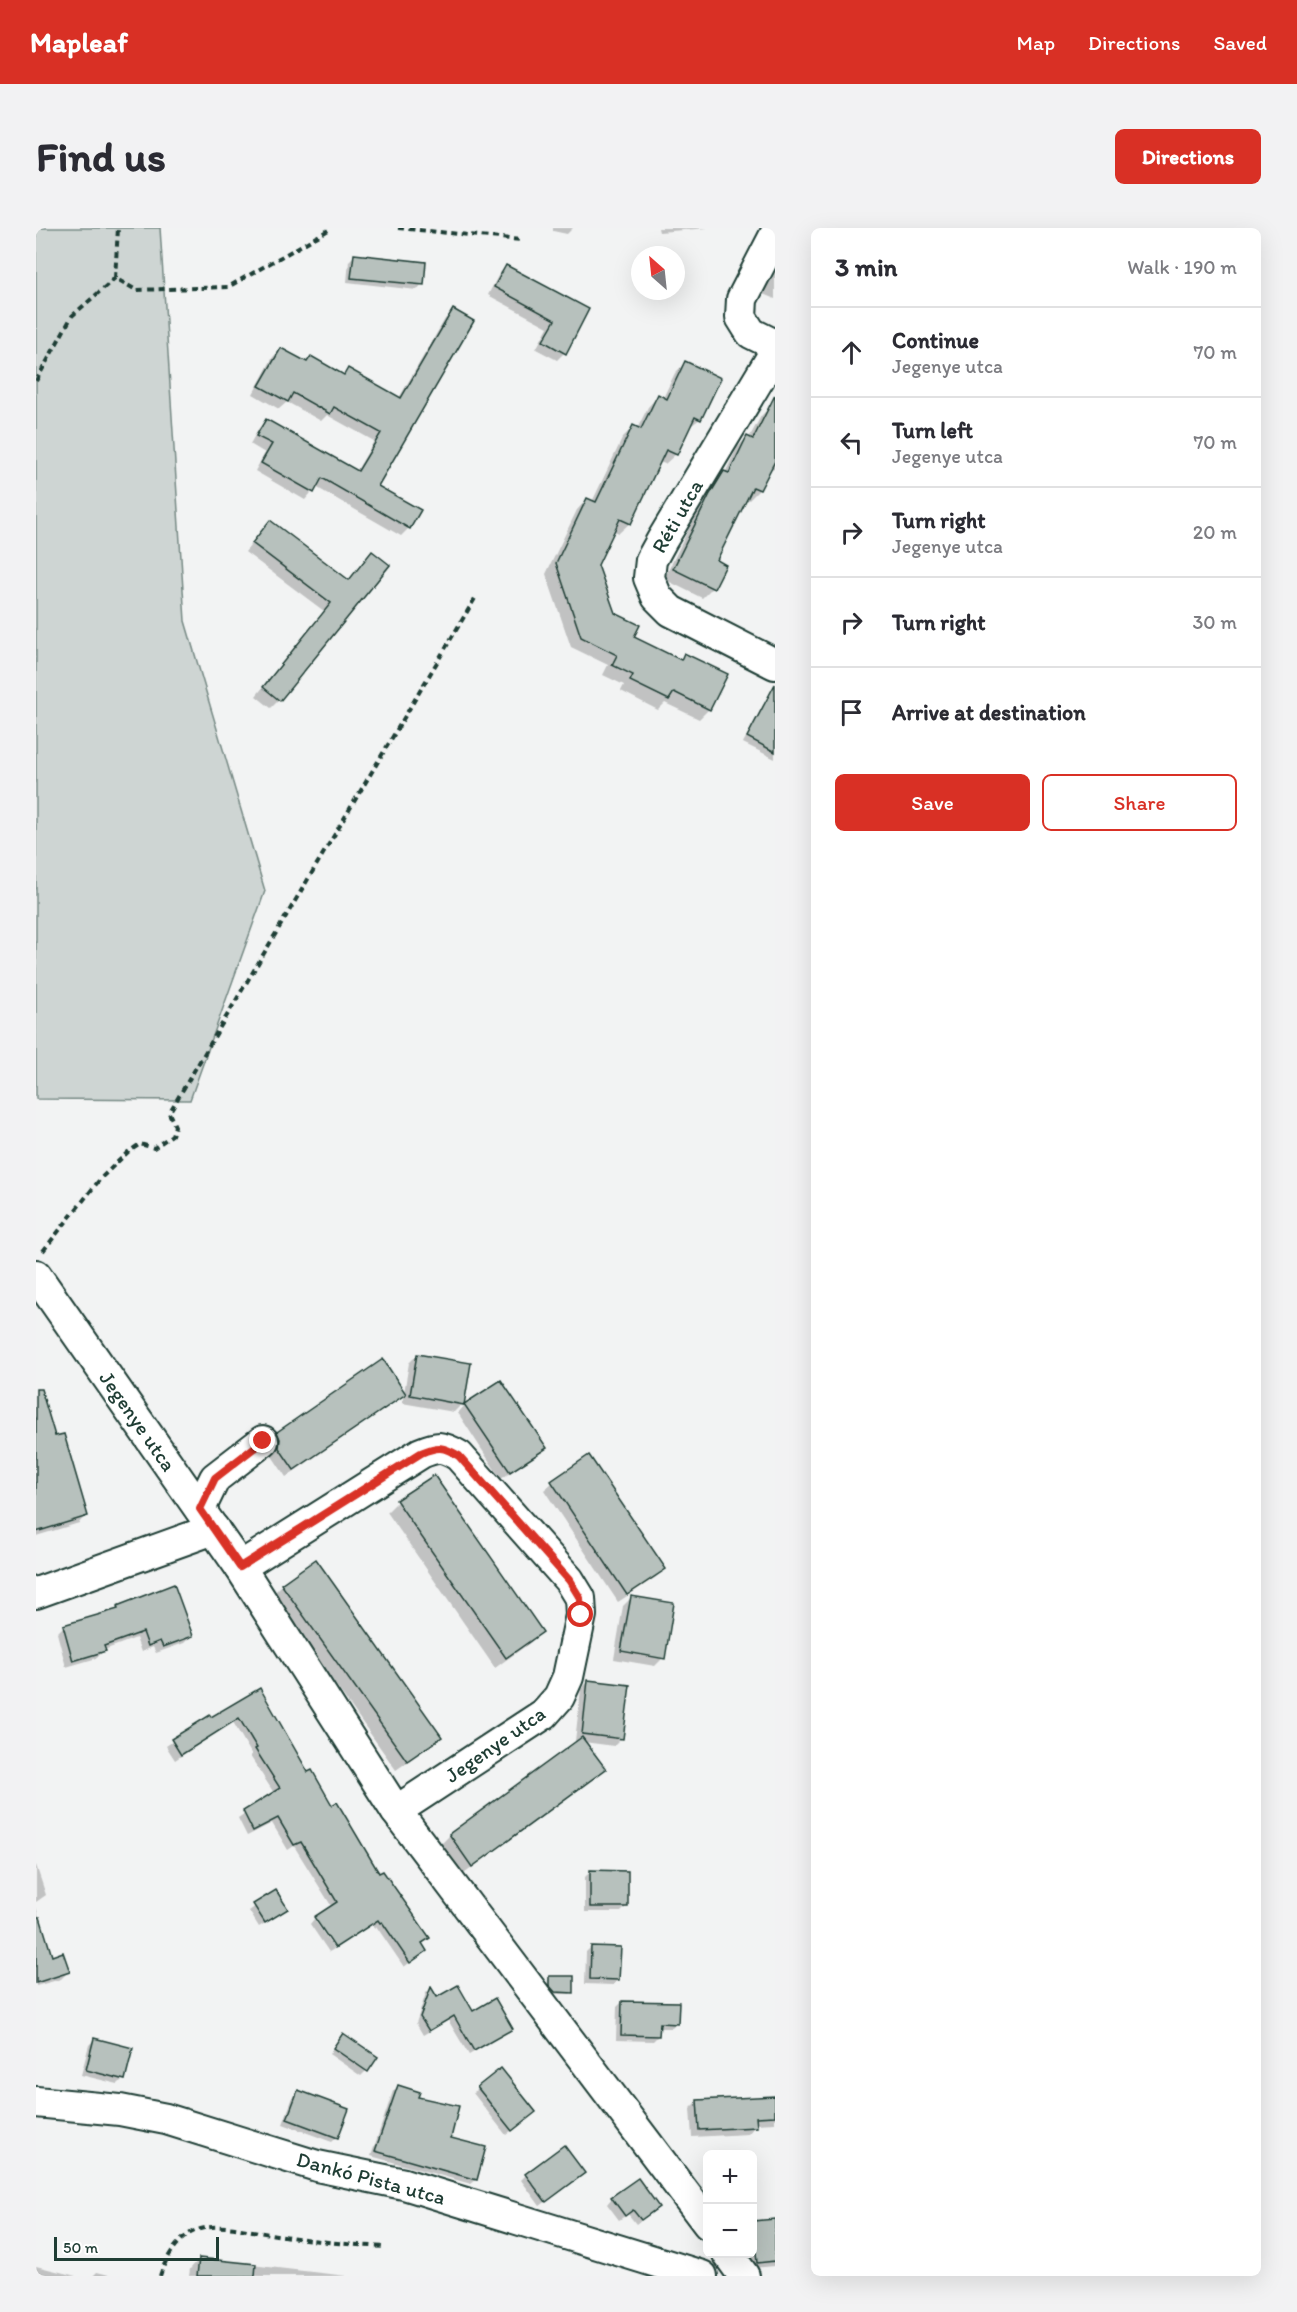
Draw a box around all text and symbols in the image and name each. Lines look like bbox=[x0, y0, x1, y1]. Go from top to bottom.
text: Mapleaf bbox=[30, 25, 128, 59]
text: Map bbox=[1017, 30, 1055, 55]
text: Directions bbox=[1088, 30, 1180, 55]
text: Saved bbox=[1213, 30, 1267, 55]
button: Directions bbox=[1115, 129, 1261, 184]
text: Find us bbox=[36, 131, 166, 182]
north arrow bbox=[631, 246, 685, 300]
text: 3 min bbox=[835, 251, 897, 283]
text: Walk · 190 m bbox=[1127, 255, 1237, 279]
text: Continue bbox=[892, 327, 979, 354]
icon: ahead bbox=[835, 336, 868, 369]
text: 70 m bbox=[1193, 340, 1237, 364]
text: Jegenye utca bbox=[892, 354, 1003, 378]
text: Turn left bbox=[892, 417, 973, 444]
icon: left bbox=[835, 426, 868, 459]
text: 70 m bbox=[1193, 430, 1237, 454]
text: Jegenye utca bbox=[892, 444, 1003, 468]
street label: Réti utca bbox=[646, 475, 708, 557]
text: Turn right bbox=[892, 507, 986, 534]
icon: right bbox=[835, 516, 868, 549]
text: 20 m bbox=[1193, 520, 1237, 544]
text: Jegenye utca bbox=[892, 534, 1003, 558]
icon: right bbox=[835, 606, 868, 639]
text: Turn right bbox=[892, 609, 986, 636]
text: 30 m bbox=[1192, 610, 1237, 634]
icon: arrive bbox=[835, 696, 868, 729]
text: Arrive at destination bbox=[892, 699, 1086, 726]
button: Save bbox=[835, 774, 1030, 831]
button: Share bbox=[1042, 774, 1237, 831]
street label: Jegenye utca bbox=[94, 1366, 182, 1476]
route end bbox=[249, 1427, 275, 1453]
route start bbox=[567, 1601, 593, 1627]
street label: Jegenye utca bbox=[440, 1700, 550, 1788]
street label: Dankó Pista utca bbox=[294, 2146, 448, 2210]
map controls bbox=[703, 2150, 757, 2258]
button: + bbox=[703, 2150, 757, 2204]
button: − bbox=[703, 2204, 757, 2258]
scale bar bbox=[54, 2234, 219, 2262]
text: 50 m bbox=[63, 2238, 98, 2257]

